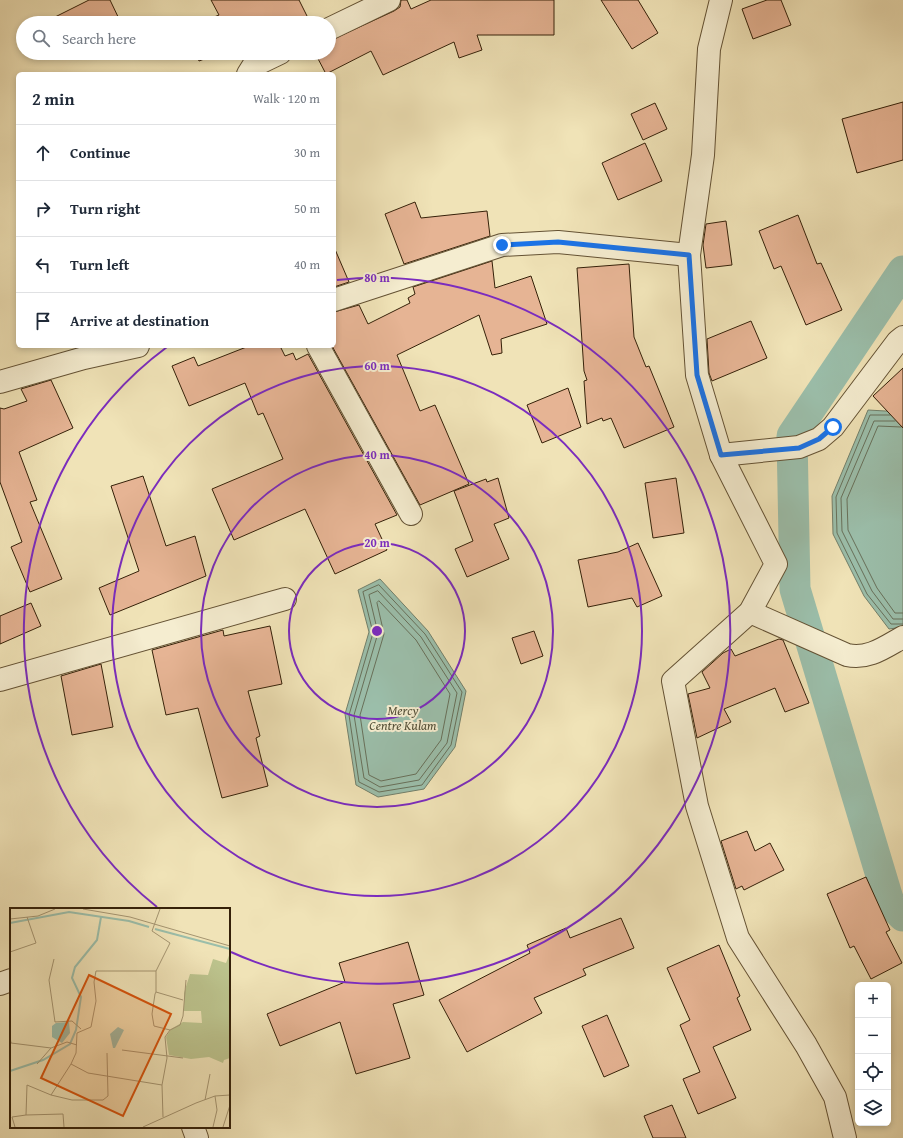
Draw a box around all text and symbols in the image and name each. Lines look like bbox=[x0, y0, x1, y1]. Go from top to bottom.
search box bbox=[16, 16, 336, 60]
icon: search bbox=[30, 27, 52, 49]
text: Search here bbox=[62, 28, 136, 49]
text: 2 min bbox=[32, 86, 74, 111]
text: Walk · 120 m bbox=[253, 89, 320, 108]
icon: ahead bbox=[32, 142, 54, 164]
text: Continue bbox=[70, 142, 131, 163]
text: 30 m bbox=[294, 143, 320, 162]
icon: right bbox=[32, 198, 54, 220]
text: Turn right bbox=[70, 198, 141, 219]
text: 50 m bbox=[294, 199, 320, 218]
route end bbox=[493, 236, 511, 254]
icon: left bbox=[32, 254, 54, 276]
text: Turn left bbox=[70, 254, 129, 275]
text: 40 m bbox=[294, 255, 320, 274]
text: 80 m bbox=[364, 269, 390, 286]
icon: arrive bbox=[32, 310, 54, 332]
text: Arrive at destination bbox=[70, 310, 209, 331]
text: 60 m bbox=[364, 357, 390, 374]
route start bbox=[824, 418, 842, 436]
text: 40 m bbox=[364, 446, 390, 463]
text: 20 m bbox=[364, 534, 390, 551]
centre of rings bbox=[370, 624, 384, 638]
water label: Mercy Centre Kulam bbox=[369, 701, 437, 735]
inset map bbox=[10, 908, 230, 1128]
map controls bbox=[855, 982, 891, 1126]
button: + bbox=[855, 982, 891, 1018]
button: − bbox=[855, 1018, 891, 1054]
button: locate bbox=[855, 1054, 891, 1090]
button: layers bbox=[855, 1090, 891, 1126]

